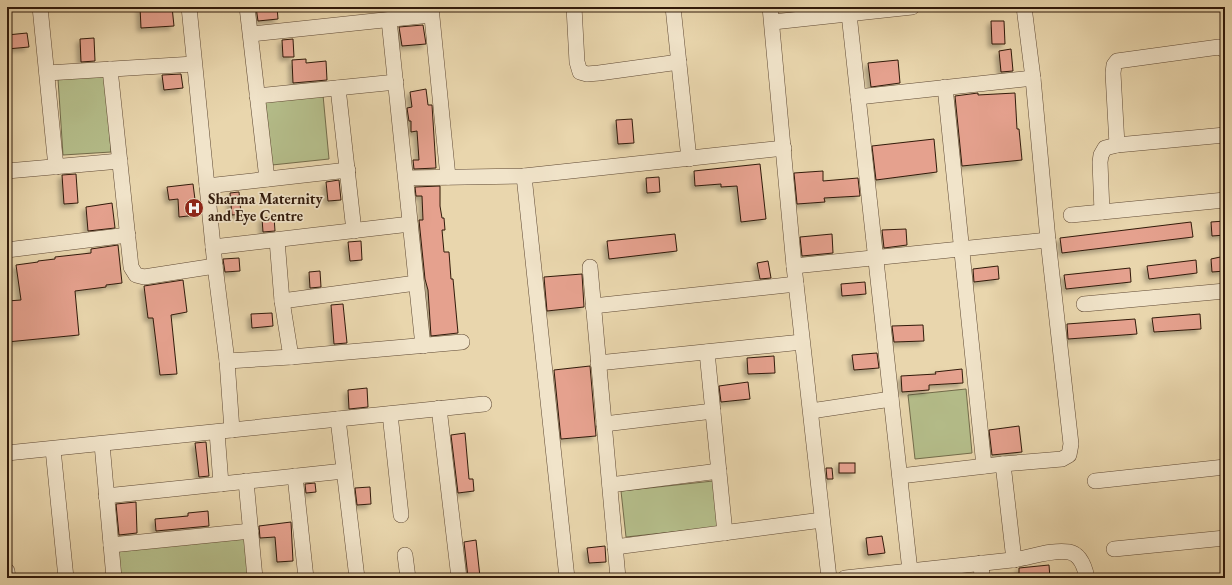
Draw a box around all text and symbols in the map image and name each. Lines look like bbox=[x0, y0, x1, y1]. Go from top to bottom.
place label: Sharma Maternity and Eye Centre bbox=[208, 189, 323, 225]
hospital icon: Sharma Maternity and Eye Centre bbox=[183, 197, 205, 219]

